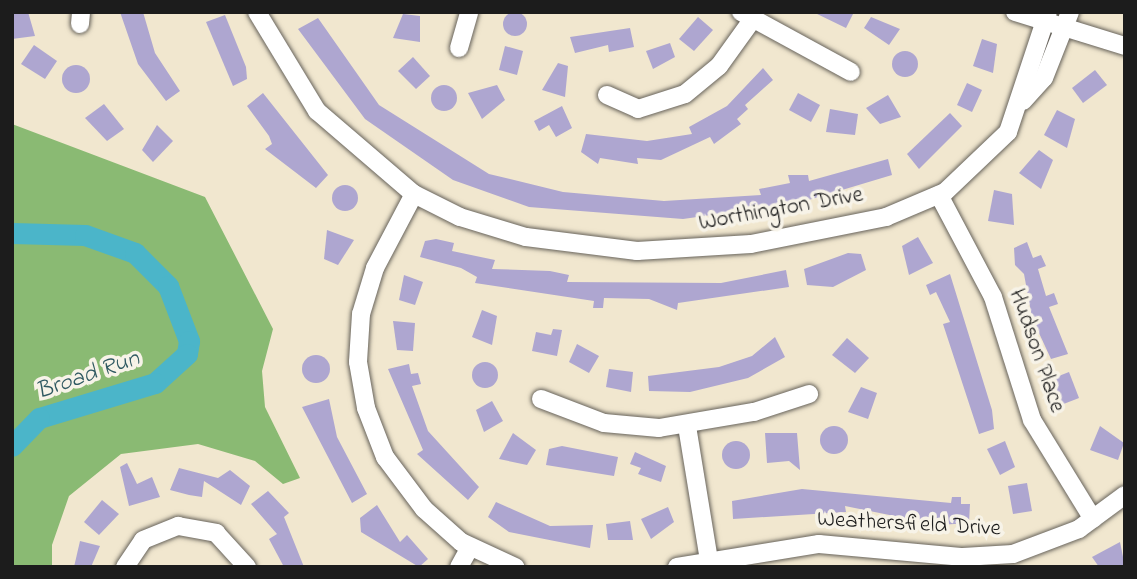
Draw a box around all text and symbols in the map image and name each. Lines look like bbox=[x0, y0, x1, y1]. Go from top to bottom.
street label: Worthington Drive bbox=[697, 182, 865, 238]
street label: Hudson Place bbox=[1002, 286, 1070, 416]
water label: Broad Run bbox=[33, 345, 143, 407]
street label: Weathersfield Drive bbox=[816, 506, 1002, 544]

